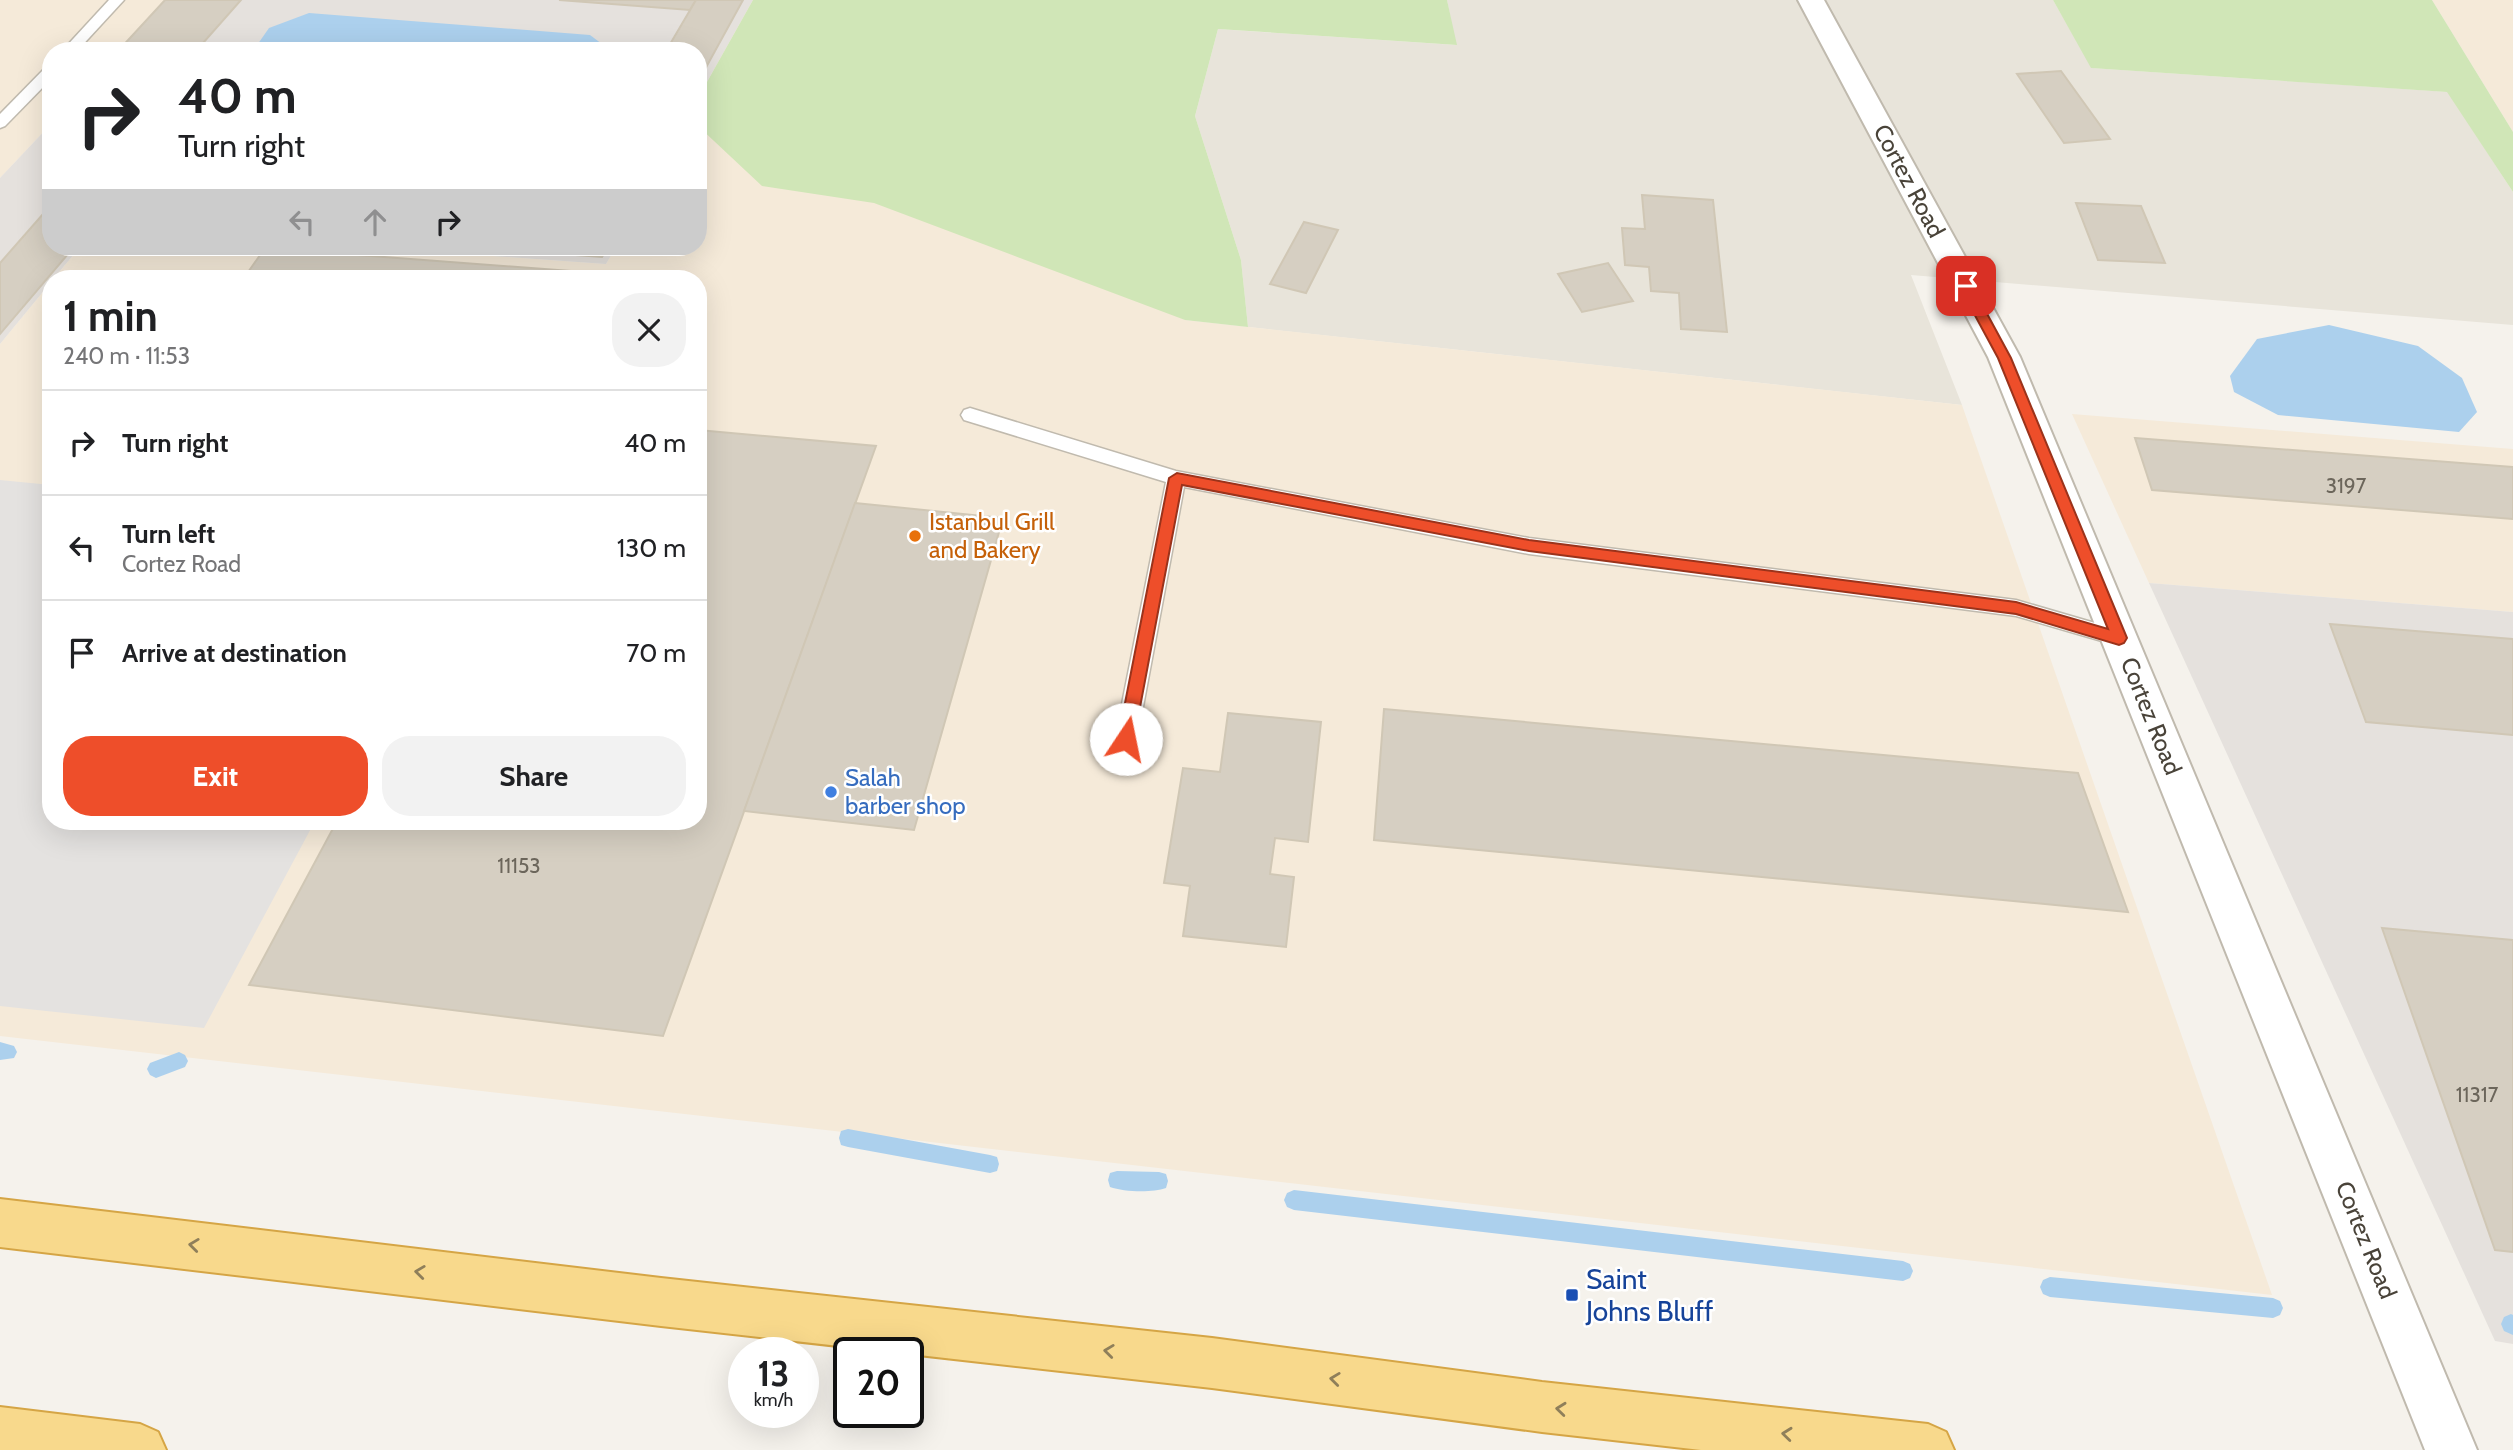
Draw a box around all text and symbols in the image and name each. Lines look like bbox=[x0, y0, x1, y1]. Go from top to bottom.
text: 40 m bbox=[178, 66, 297, 125]
icon: right bbox=[63, 70, 154, 161]
street label: Cortez Road bbox=[1867, 119, 1951, 242]
text: Turn right bbox=[178, 126, 305, 165]
icon: left bbox=[283, 203, 321, 241]
icon: ahead bbox=[356, 203, 394, 241]
icon: right bbox=[429, 203, 467, 241]
pin bbox=[1936, 256, 1996, 316]
icon: arrive bbox=[1947, 267, 1985, 305]
text: 1 min bbox=[63, 290, 158, 342]
button: close bbox=[612, 293, 686, 367]
text: 240 m · 11:53 bbox=[63, 342, 190, 370]
icon: right bbox=[63, 424, 101, 462]
text: Turn right bbox=[122, 427, 228, 459]
text: 40 m bbox=[624, 427, 686, 459]
house number: 3197 bbox=[2326, 473, 2367, 498]
place label: Istanbul Grill and Bakery bbox=[929, 507, 1055, 564]
text: Turn left bbox=[122, 518, 215, 550]
marker: Istanbul Grill and Bakery bbox=[907, 528, 923, 544]
icon: left bbox=[63, 529, 101, 567]
text: 130 m bbox=[617, 532, 686, 564]
text: Cortez Road bbox=[122, 550, 241, 578]
icon: arrive bbox=[63, 634, 101, 672]
text: Arrive at destination bbox=[122, 637, 347, 669]
text: 70 m bbox=[626, 637, 686, 669]
street label: Cortez Road bbox=[2115, 653, 2188, 779]
position arrow bbox=[1089, 702, 1163, 776]
button: Exit bbox=[63, 736, 368, 816]
button: Share bbox=[382, 736, 686, 816]
place label: Salah barber shop bbox=[845, 763, 966, 820]
marker: Salah barber shop bbox=[823, 784, 839, 800]
house number: 11153 bbox=[497, 853, 541, 878]
house number: 11317 bbox=[2456, 1082, 2499, 1107]
street label: Cortez Road bbox=[2330, 1177, 2403, 1303]
one-way arrow bbox=[188, 1238, 200, 1253]
place label: Saint Johns Bluff bbox=[1585, 1262, 1713, 1328]
one-way arrow bbox=[414, 1265, 425, 1280]
marker: Saint Johns Bluff bbox=[1564, 1287, 1580, 1303]
speed limit sign: 20 bbox=[833, 1337, 924, 1428]
one-way arrow bbox=[1103, 1344, 1115, 1359]
text: 13 bbox=[758, 1352, 789, 1395]
one-way arrow bbox=[1329, 1372, 1341, 1387]
text: km/h bbox=[754, 1389, 793, 1411]
one-way arrow bbox=[1555, 1401, 1566, 1416]
one-way arrow bbox=[1781, 1427, 1792, 1442]

